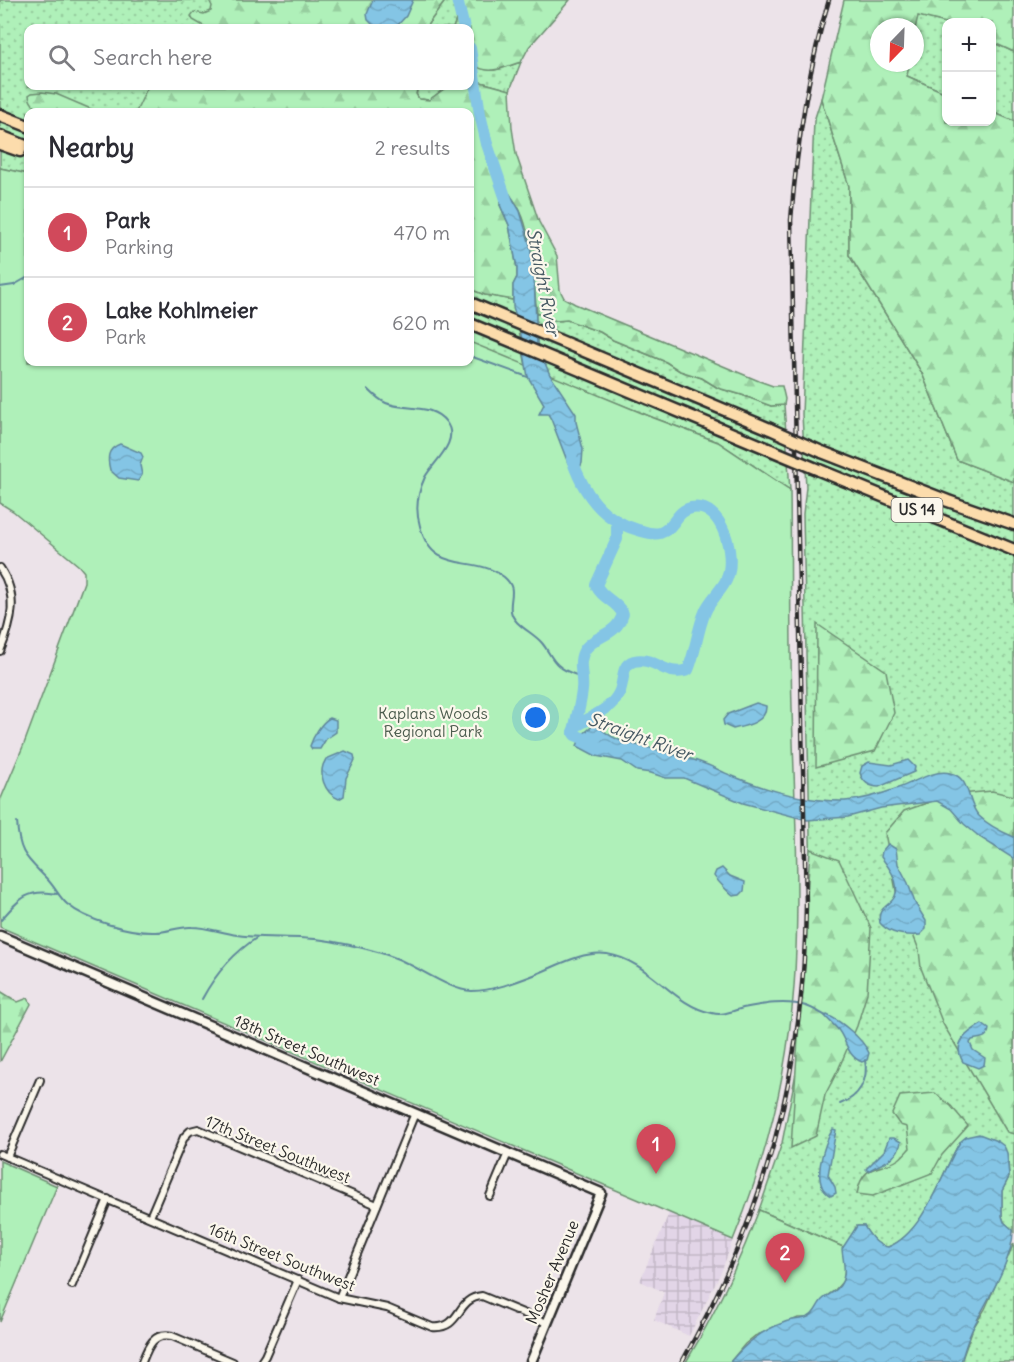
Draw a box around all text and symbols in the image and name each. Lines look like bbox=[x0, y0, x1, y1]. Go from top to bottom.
north arrow bbox=[870, 18, 924, 72]
map controls bbox=[942, 18, 996, 126]
button: + bbox=[942, 18, 996, 72]
search box bbox=[24, 24, 474, 90]
icon: search bbox=[45, 41, 78, 74]
text: Search here bbox=[93, 43, 212, 71]
button: − bbox=[942, 72, 996, 126]
text: Nearby bbox=[48, 131, 134, 164]
text: 2 results bbox=[375, 135, 450, 160]
text: Park bbox=[105, 206, 150, 234]
text: 1 bbox=[64, 220, 71, 245]
text: 470 m bbox=[393, 220, 450, 245]
water label: Straight River bbox=[522, 226, 566, 340]
text: Parking bbox=[105, 234, 174, 259]
text: Lake Kohlmeier bbox=[105, 296, 258, 324]
text: 2 bbox=[62, 310, 73, 335]
text: 620 m bbox=[392, 310, 450, 335]
text: Park bbox=[105, 324, 146, 349]
road number: US 14 bbox=[892, 498, 942, 522]
park label: Kaplans Woods Regional Park bbox=[378, 703, 488, 741]
your location bbox=[521, 703, 550, 732]
water label: Straight River bbox=[585, 707, 698, 767]
street label: 18th Street Southwest bbox=[231, 1010, 383, 1090]
street label: 17th Street Southwest bbox=[203, 1111, 354, 1187]
pin: 1 bbox=[636, 1124, 676, 1174]
street label: Mosher Avenue bbox=[521, 1217, 583, 1327]
street label: 16th Street Southwest bbox=[206, 1218, 359, 1296]
pin: 2 bbox=[766, 1234, 804, 1283]

